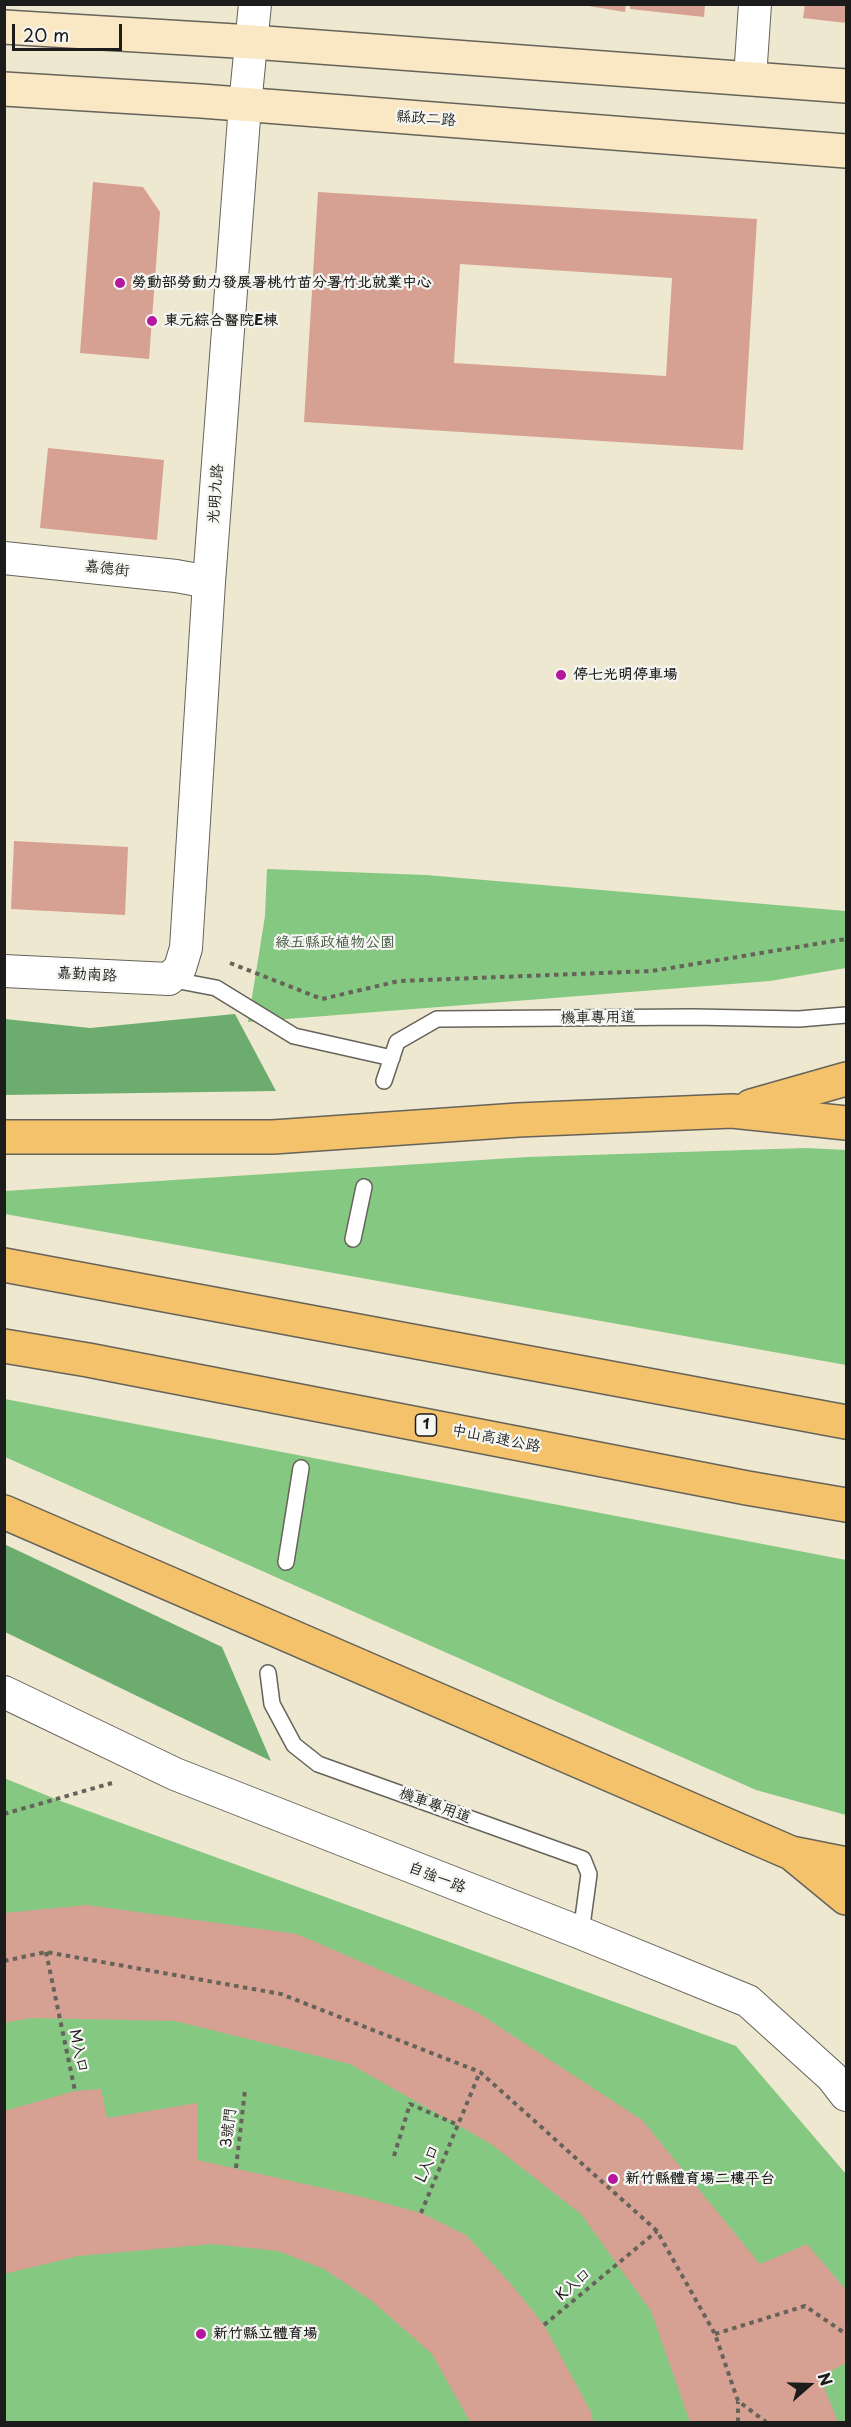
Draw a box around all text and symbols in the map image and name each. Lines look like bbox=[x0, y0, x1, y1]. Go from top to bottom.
scale bar bbox=[15, 12, 124, 50]
text: 20 m bbox=[23, 21, 69, 48]
street label: 縣政二路 bbox=[395, 108, 457, 130]
place label: 勞動部勞動力發展署桃竹苗分署竹北就業中心 bbox=[132, 274, 432, 292]
marker: 勞動部勞動力發展署桃竹苗分署竹北就業中心 bbox=[113, 276, 127, 290]
place label: 東元綜合醫院E棟 bbox=[164, 312, 278, 330]
marker: 東元綜合醫院E棟 bbox=[145, 314, 159, 328]
street label: 光明九路 bbox=[205, 463, 227, 525]
street label: 嘉德街 bbox=[84, 558, 130, 580]
place label: 停七光明停車場 bbox=[573, 666, 678, 684]
marker: 停七光明停車場 bbox=[554, 668, 568, 682]
park label: 綠五縣政植物公園 bbox=[275, 934, 395, 952]
street label: 嘉勤南路 bbox=[57, 964, 117, 986]
street label: 機車專用道 bbox=[560, 1008, 636, 1028]
road number: 1 bbox=[416, 1414, 436, 1436]
street label: 中山高速公路 bbox=[450, 1422, 542, 1456]
street label: 機車專用道 bbox=[397, 1785, 473, 1827]
street label: 自強一路 bbox=[406, 1859, 468, 1897]
street label: M入口 bbox=[65, 2028, 91, 2074]
street label: 3號門 bbox=[218, 2107, 240, 2149]
street label: L入口 bbox=[412, 2143, 444, 2185]
place label: 新竹縣體育場二樓平台 bbox=[625, 2170, 775, 2188]
marker: 新竹縣體育場二樓平台 bbox=[606, 2172, 620, 2186]
street label: K入口 bbox=[553, 2265, 595, 2305]
place label: 新竹縣立體育場 bbox=[213, 2325, 318, 2343]
marker: 新竹縣立體育場 bbox=[194, 2327, 208, 2341]
north arrow bbox=[779, 2355, 839, 2415]
text: N bbox=[812, 2369, 839, 2389]

